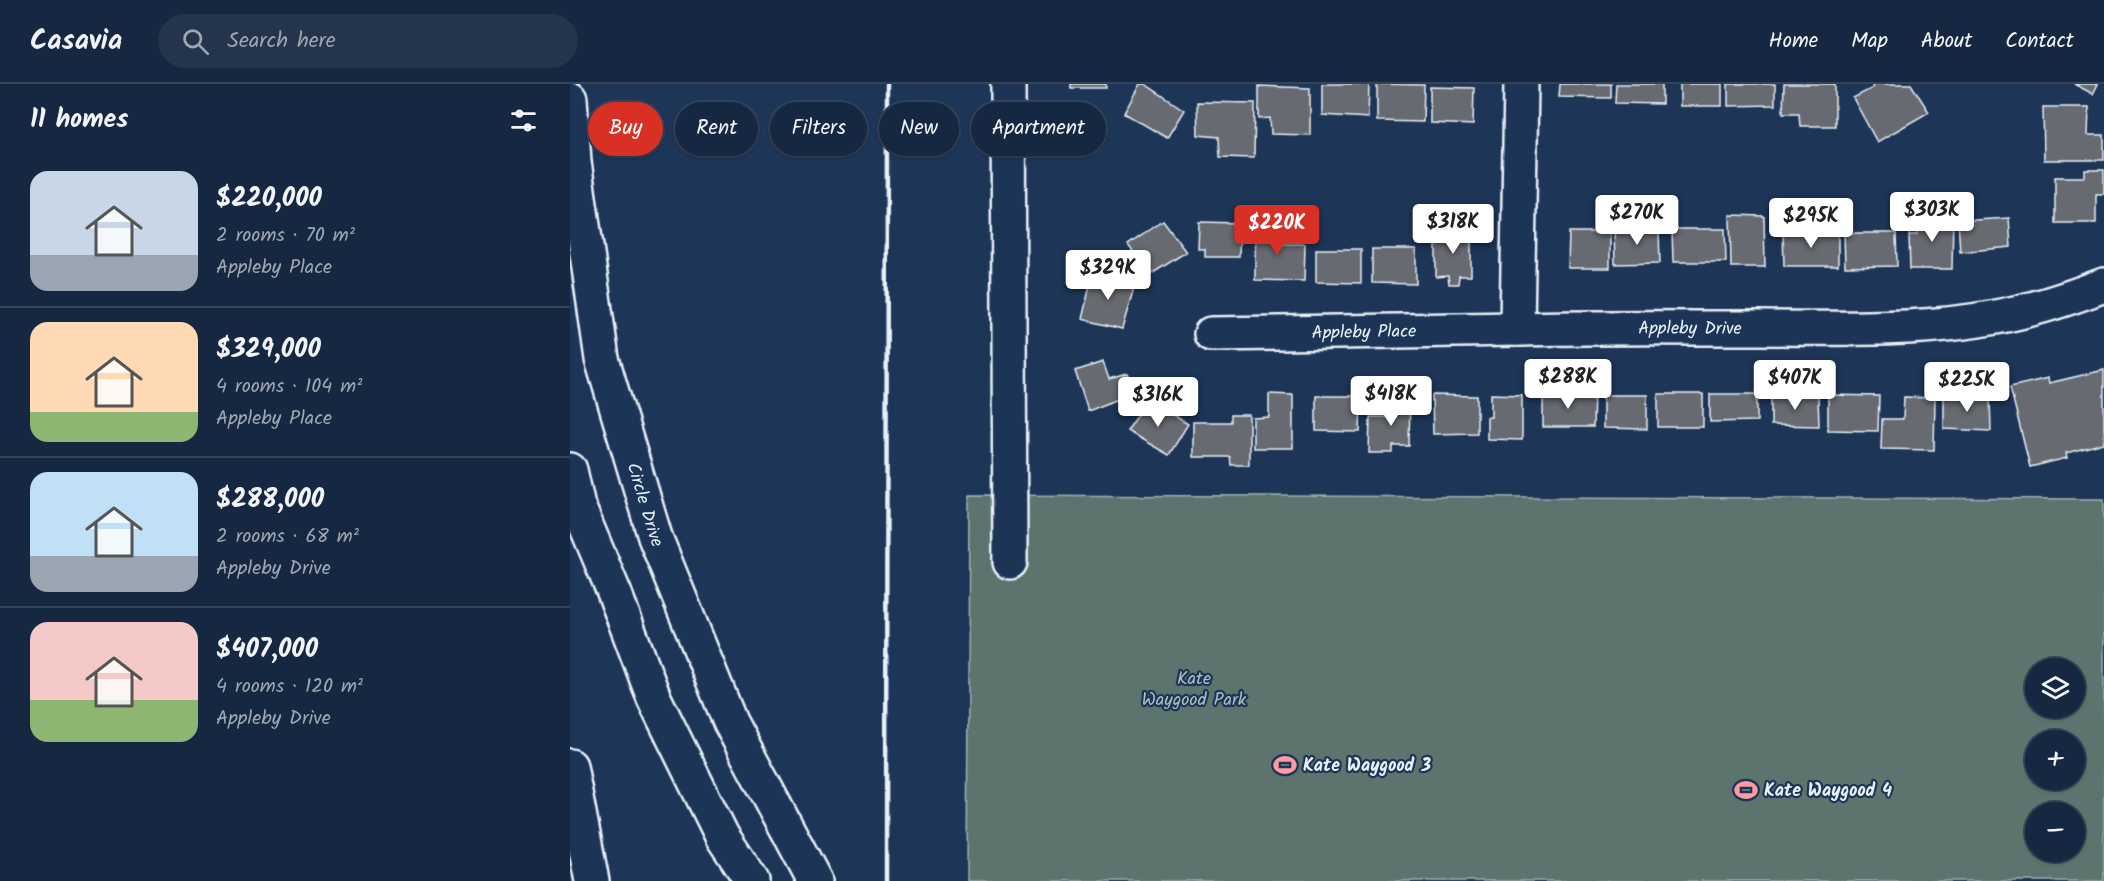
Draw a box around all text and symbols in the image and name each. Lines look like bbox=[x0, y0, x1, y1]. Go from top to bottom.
search box bbox=[158, 14, 578, 68]
text: Casavia bbox=[30, 19, 122, 64]
text: Search here bbox=[227, 24, 336, 59]
icon: search bbox=[179, 25, 212, 58]
text: Home bbox=[1769, 25, 1818, 58]
text: Map bbox=[1851, 25, 1888, 58]
text: About bbox=[1921, 25, 1972, 58]
text: Contact bbox=[2005, 25, 2074, 58]
text: 11 homes bbox=[30, 99, 128, 141]
chip: Buy bbox=[588, 102, 663, 156]
chip: Rent bbox=[675, 102, 758, 156]
chip: Filters bbox=[770, 102, 867, 156]
chip: New bbox=[879, 102, 959, 156]
chip: Apartment bbox=[971, 102, 1106, 156]
icon: filters bbox=[507, 104, 540, 137]
text: $220,000 bbox=[216, 178, 322, 220]
pin: $303K bbox=[1890, 192, 1974, 243]
icon: home bbox=[78, 195, 150, 267]
pin: $270K bbox=[1595, 195, 1679, 246]
text: $303K bbox=[1904, 195, 1960, 227]
text: $270K bbox=[1609, 198, 1665, 230]
pin: $295K bbox=[1769, 198, 1853, 249]
text: $295K bbox=[1783, 201, 1839, 233]
pin: $318K bbox=[1411, 204, 1495, 255]
pin: $220K bbox=[1235, 205, 1319, 256]
text: $318K bbox=[1427, 207, 1479, 239]
text: $220K bbox=[1248, 208, 1306, 240]
text: 2 rooms · 70 m² bbox=[216, 220, 355, 252]
pin: $329K bbox=[1066, 250, 1150, 301]
text: Appleby Place bbox=[216, 252, 332, 284]
text: $329K bbox=[1080, 253, 1136, 285]
street label: Appleby Drive bbox=[1638, 315, 1742, 344]
street label: Appleby Place bbox=[1311, 318, 1417, 348]
text: $329,000 bbox=[216, 329, 321, 371]
icon: home bbox=[78, 346, 150, 418]
pin: $288K bbox=[1526, 359, 1610, 410]
pin: $407K bbox=[1753, 360, 1837, 411]
text: $288K bbox=[1538, 362, 1598, 394]
pin: $225K bbox=[1925, 362, 2009, 413]
text: $407K bbox=[1768, 363, 1822, 395]
text: $225K bbox=[1938, 365, 1996, 397]
text: 4 rooms · 104 m² bbox=[216, 371, 362, 403]
pin: $418K bbox=[1349, 376, 1433, 427]
pin: $316K bbox=[1116, 377, 1200, 428]
text: $418K bbox=[1365, 379, 1417, 411]
text: $316K bbox=[1132, 380, 1184, 412]
text: Appleby Place bbox=[216, 403, 332, 435]
street label: Circle Drive bbox=[618, 459, 671, 552]
text: $288,000 bbox=[216, 479, 324, 521]
icon: home bbox=[78, 496, 150, 568]
text: 2 rooms · 68 m² bbox=[216, 521, 359, 553]
text: Appleby Drive bbox=[216, 553, 331, 585]
text: $407,000 bbox=[216, 629, 318, 671]
icon: home bbox=[78, 646, 150, 718]
map controls bbox=[2025, 658, 2085, 862]
button: layers bbox=[2025, 658, 2085, 718]
park label: Kate Waygood Park bbox=[1142, 665, 1247, 715]
text: 4 rooms · 120 m² bbox=[216, 671, 363, 703]
text: Appleby Drive bbox=[216, 703, 331, 735]
button: + bbox=[2025, 730, 2085, 790]
sports icon: Kate Waygood 3 bbox=[1272, 752, 1298, 778]
place label: Kate Waygood 3 bbox=[1303, 752, 1431, 781]
sports icon: Kate Waygood 4 bbox=[1733, 777, 1759, 803]
place label: Kate Waygood 4 bbox=[1764, 777, 1892, 806]
button: − bbox=[2025, 802, 2085, 862]

